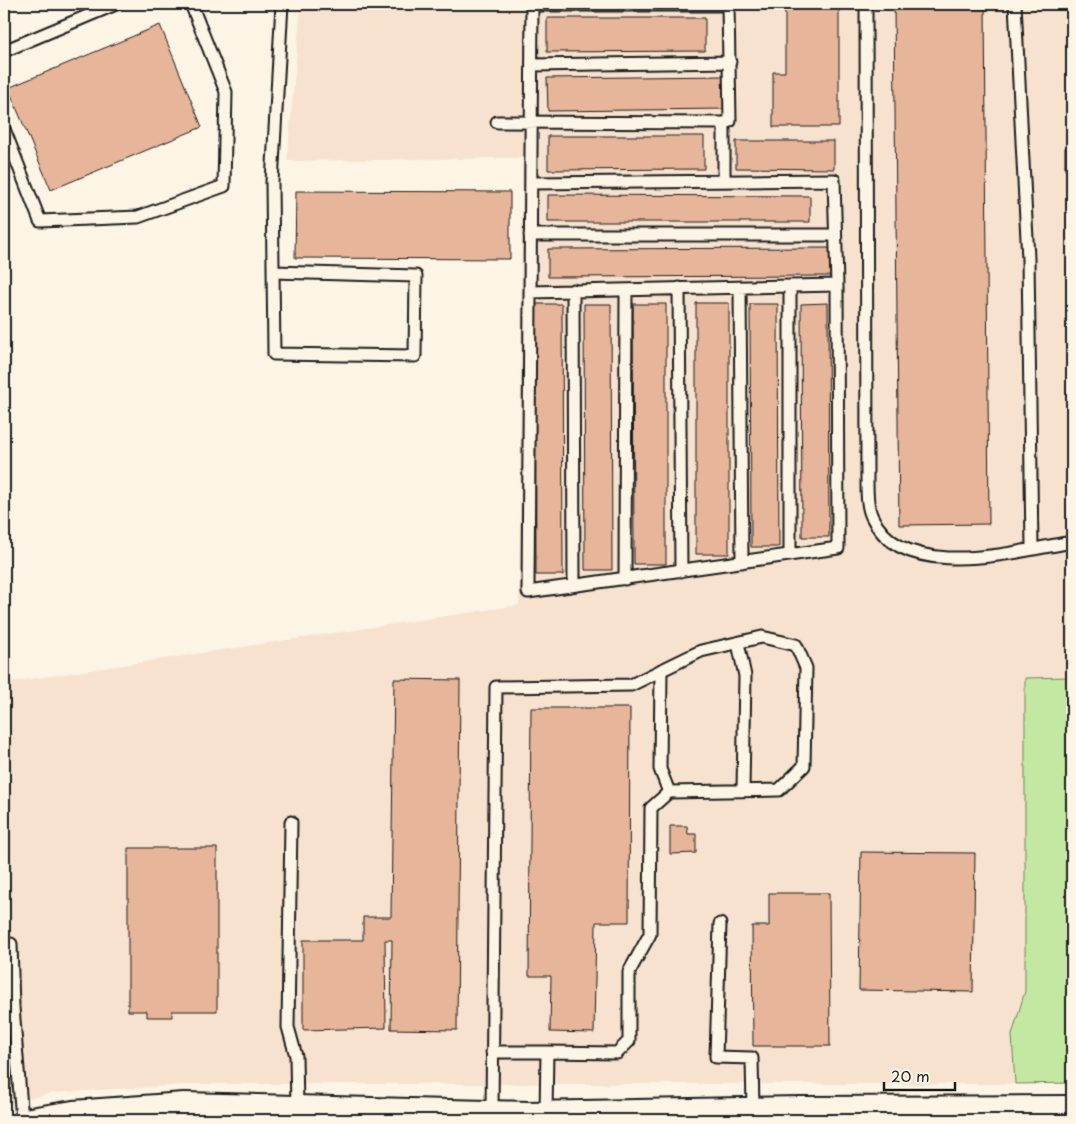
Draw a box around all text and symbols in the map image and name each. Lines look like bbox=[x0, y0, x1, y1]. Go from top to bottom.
scale bar bbox=[884, 1059, 955, 1091]
text: 20 m bbox=[891, 1064, 930, 1087]

